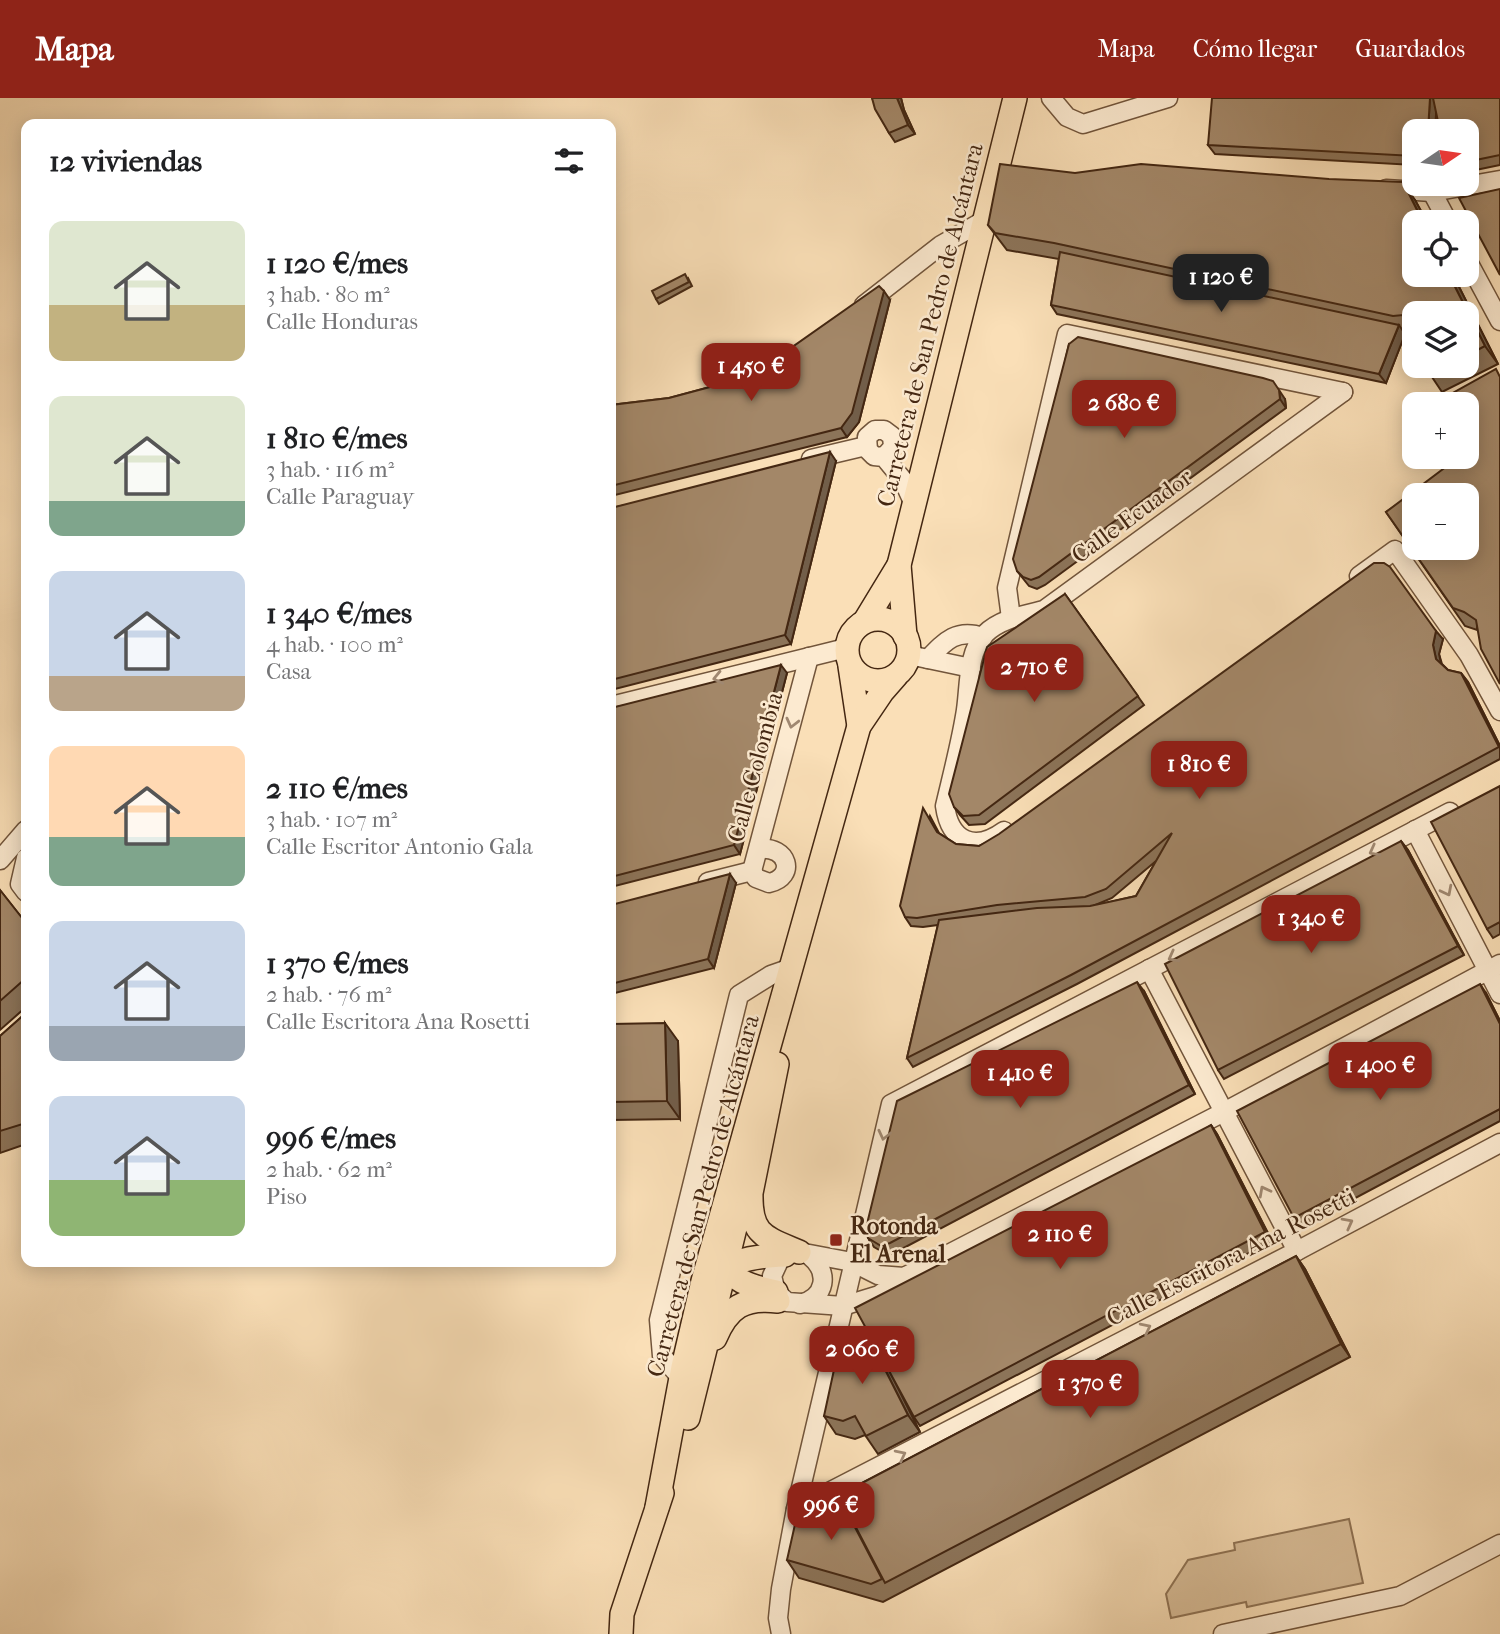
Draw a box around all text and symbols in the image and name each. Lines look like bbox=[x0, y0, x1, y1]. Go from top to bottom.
text: Mapa bbox=[35, 30, 114, 69]
text: Mapa bbox=[1097, 35, 1155, 63]
text: Cómo llegar bbox=[1193, 35, 1317, 63]
text: Guardados bbox=[1355, 35, 1465, 63]
north arrow bbox=[1402, 119, 1479, 196]
map controls bbox=[1402, 119, 1479, 560]
street label: Carretera de San Pedro de Alcántara bbox=[871, 139, 989, 510]
icon: filters bbox=[550, 142, 588, 180]
text: 12 viviendas bbox=[49, 144, 202, 179]
button: locate bbox=[1402, 210, 1479, 287]
text: 1 120 €/mes bbox=[266, 246, 408, 281]
icon: home bbox=[105, 249, 189, 333]
pin: 1 120 € bbox=[1156, 254, 1286, 314]
text: 1 120 € bbox=[1189, 263, 1253, 290]
text: 3 hab. · 80 m² bbox=[266, 281, 390, 308]
button: layers bbox=[1402, 301, 1479, 378]
text: Calle Honduras bbox=[266, 308, 418, 335]
pin: 1 450 € bbox=[686, 344, 816, 403]
text: 1 450 € bbox=[717, 352, 785, 379]
pin: 2 680 € bbox=[1059, 380, 1189, 440]
text: 2 680 € bbox=[1088, 389, 1160, 416]
button: + bbox=[1402, 392, 1479, 469]
text: 1 810 €/mes bbox=[266, 421, 408, 456]
icon: home bbox=[105, 424, 189, 508]
text: 3 hab. · 116 m² bbox=[266, 456, 394, 483]
street label: Calle Ecuador bbox=[1066, 462, 1199, 569]
text: Calle Paraguay bbox=[266, 483, 414, 510]
button: − bbox=[1402, 483, 1479, 560]
text: 1 340 €/mes bbox=[266, 596, 412, 631]
icon: home bbox=[105, 599, 189, 683]
text: 4 hab. · 100 m² bbox=[266, 631, 403, 658]
pin: 2 710 € bbox=[969, 644, 1099, 704]
text: 2 710 € bbox=[1000, 653, 1068, 680]
text: Casa bbox=[266, 658, 311, 685]
one-way arrow bbox=[712, 670, 724, 685]
street label: Calle Colombia bbox=[721, 688, 789, 845]
one-way arrow bbox=[786, 717, 800, 729]
pin: 1 810 € bbox=[1134, 742, 1264, 801]
text: 1 810 € bbox=[1167, 750, 1231, 777]
text: 2 110 €/mes bbox=[266, 771, 408, 806]
icon: home bbox=[105, 774, 189, 858]
text: 3 hab. · 107 m² bbox=[266, 806, 397, 833]
text: Calle Escritor Antonio Gala bbox=[266, 833, 533, 860]
one-way arrow bbox=[1369, 843, 1381, 857]
one-way arrow bbox=[1438, 884, 1452, 896]
pin: 1 340 € bbox=[1246, 896, 1376, 955]
text: 1 340 € bbox=[1277, 904, 1345, 931]
text: 1 370 €/mes bbox=[266, 946, 409, 981]
one-way arrow bbox=[1168, 948, 1180, 962]
icon: home bbox=[105, 949, 189, 1033]
text: 2 hab. · 76 m² bbox=[266, 981, 391, 1008]
text: Calle Escritora Ana Rosetti bbox=[266, 1008, 530, 1035]
street label: Carretera de San Pedro de Alcántara bbox=[641, 1011, 765, 1380]
pin: 1 400 € bbox=[1315, 1042, 1445, 1102]
pin: 1 410 € bbox=[955, 1051, 1085, 1110]
text: 1 400 € bbox=[1345, 1051, 1415, 1078]
text: 1 410 € bbox=[987, 1059, 1053, 1086]
text: 996 €/mes bbox=[266, 1121, 396, 1156]
icon: home bbox=[105, 1124, 189, 1208]
one-way arrow bbox=[877, 1129, 892, 1141]
text: 2 hab. · 62 m² bbox=[266, 1156, 392, 1183]
street label: Calle Escritora Ana Rosetti bbox=[1102, 1182, 1360, 1332]
text: Piso bbox=[266, 1183, 307, 1210]
one-way arrow bbox=[1259, 1186, 1272, 1198]
place label: Rotonda El Arenal bbox=[850, 1212, 946, 1268]
pin: 2 110 € bbox=[995, 1212, 1125, 1271]
one-way arrow bbox=[1341, 1218, 1353, 1232]
text: 2 110 € bbox=[1028, 1220, 1092, 1247]
marker: Rotonda El Arenal bbox=[828, 1232, 844, 1248]
one-way arrow bbox=[1139, 1323, 1152, 1337]
pin: 2 060 € bbox=[797, 1326, 927, 1386]
text: 2 060 € bbox=[825, 1335, 899, 1362]
pin: 1 370 € bbox=[1025, 1360, 1155, 1420]
text: 1 370 € bbox=[1058, 1369, 1122, 1396]
one-way arrow bbox=[893, 1450, 906, 1463]
pin: 996 € bbox=[782, 1482, 880, 1542]
text: 996 € bbox=[803, 1491, 859, 1518]

